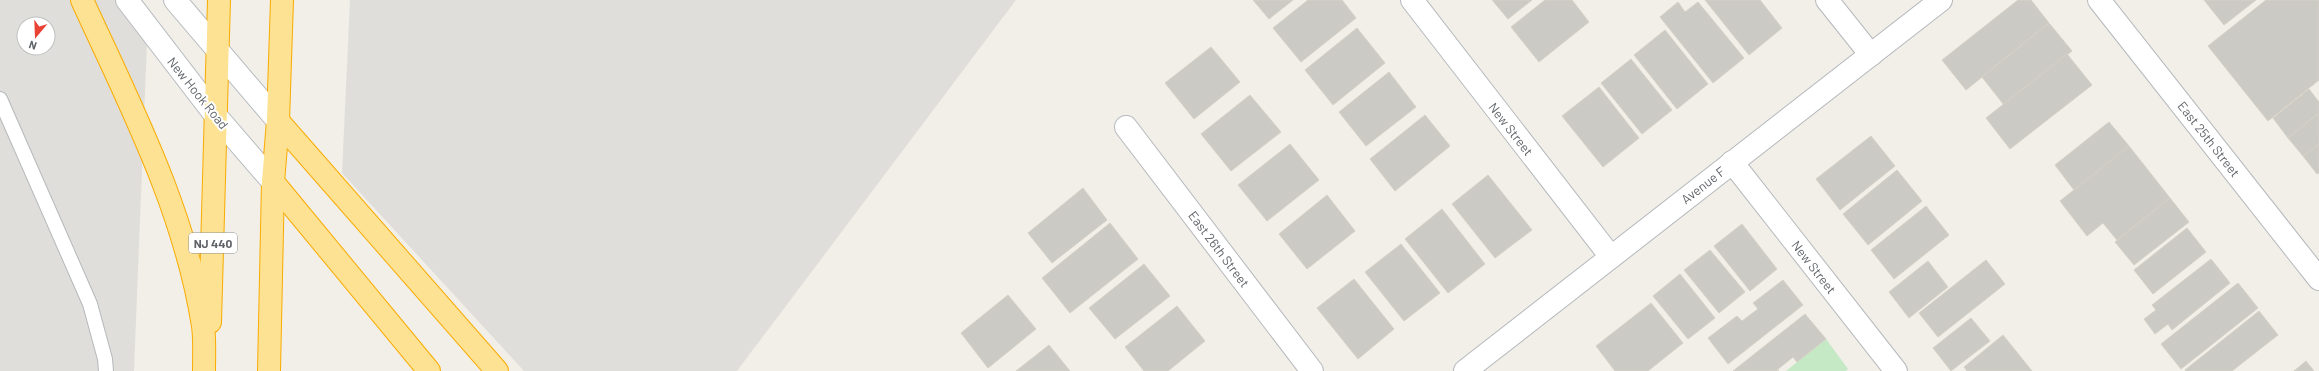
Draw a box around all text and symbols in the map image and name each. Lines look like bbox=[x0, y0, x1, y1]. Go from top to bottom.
north arrow bbox=[16, 16, 56, 56]
text: N bbox=[27, 39, 38, 53]
street label: New Hook Road bbox=[164, 54, 232, 132]
street label: East 25th Street bbox=[2175, 98, 2243, 180]
street label: New Street bbox=[1485, 99, 1537, 159]
street label: Avenue F bbox=[1678, 163, 1729, 207]
street label: East 26th Street bbox=[1185, 208, 1253, 290]
road number: NJ 440 bbox=[189, 233, 237, 253]
street label: New Street bbox=[1788, 237, 1840, 297]

